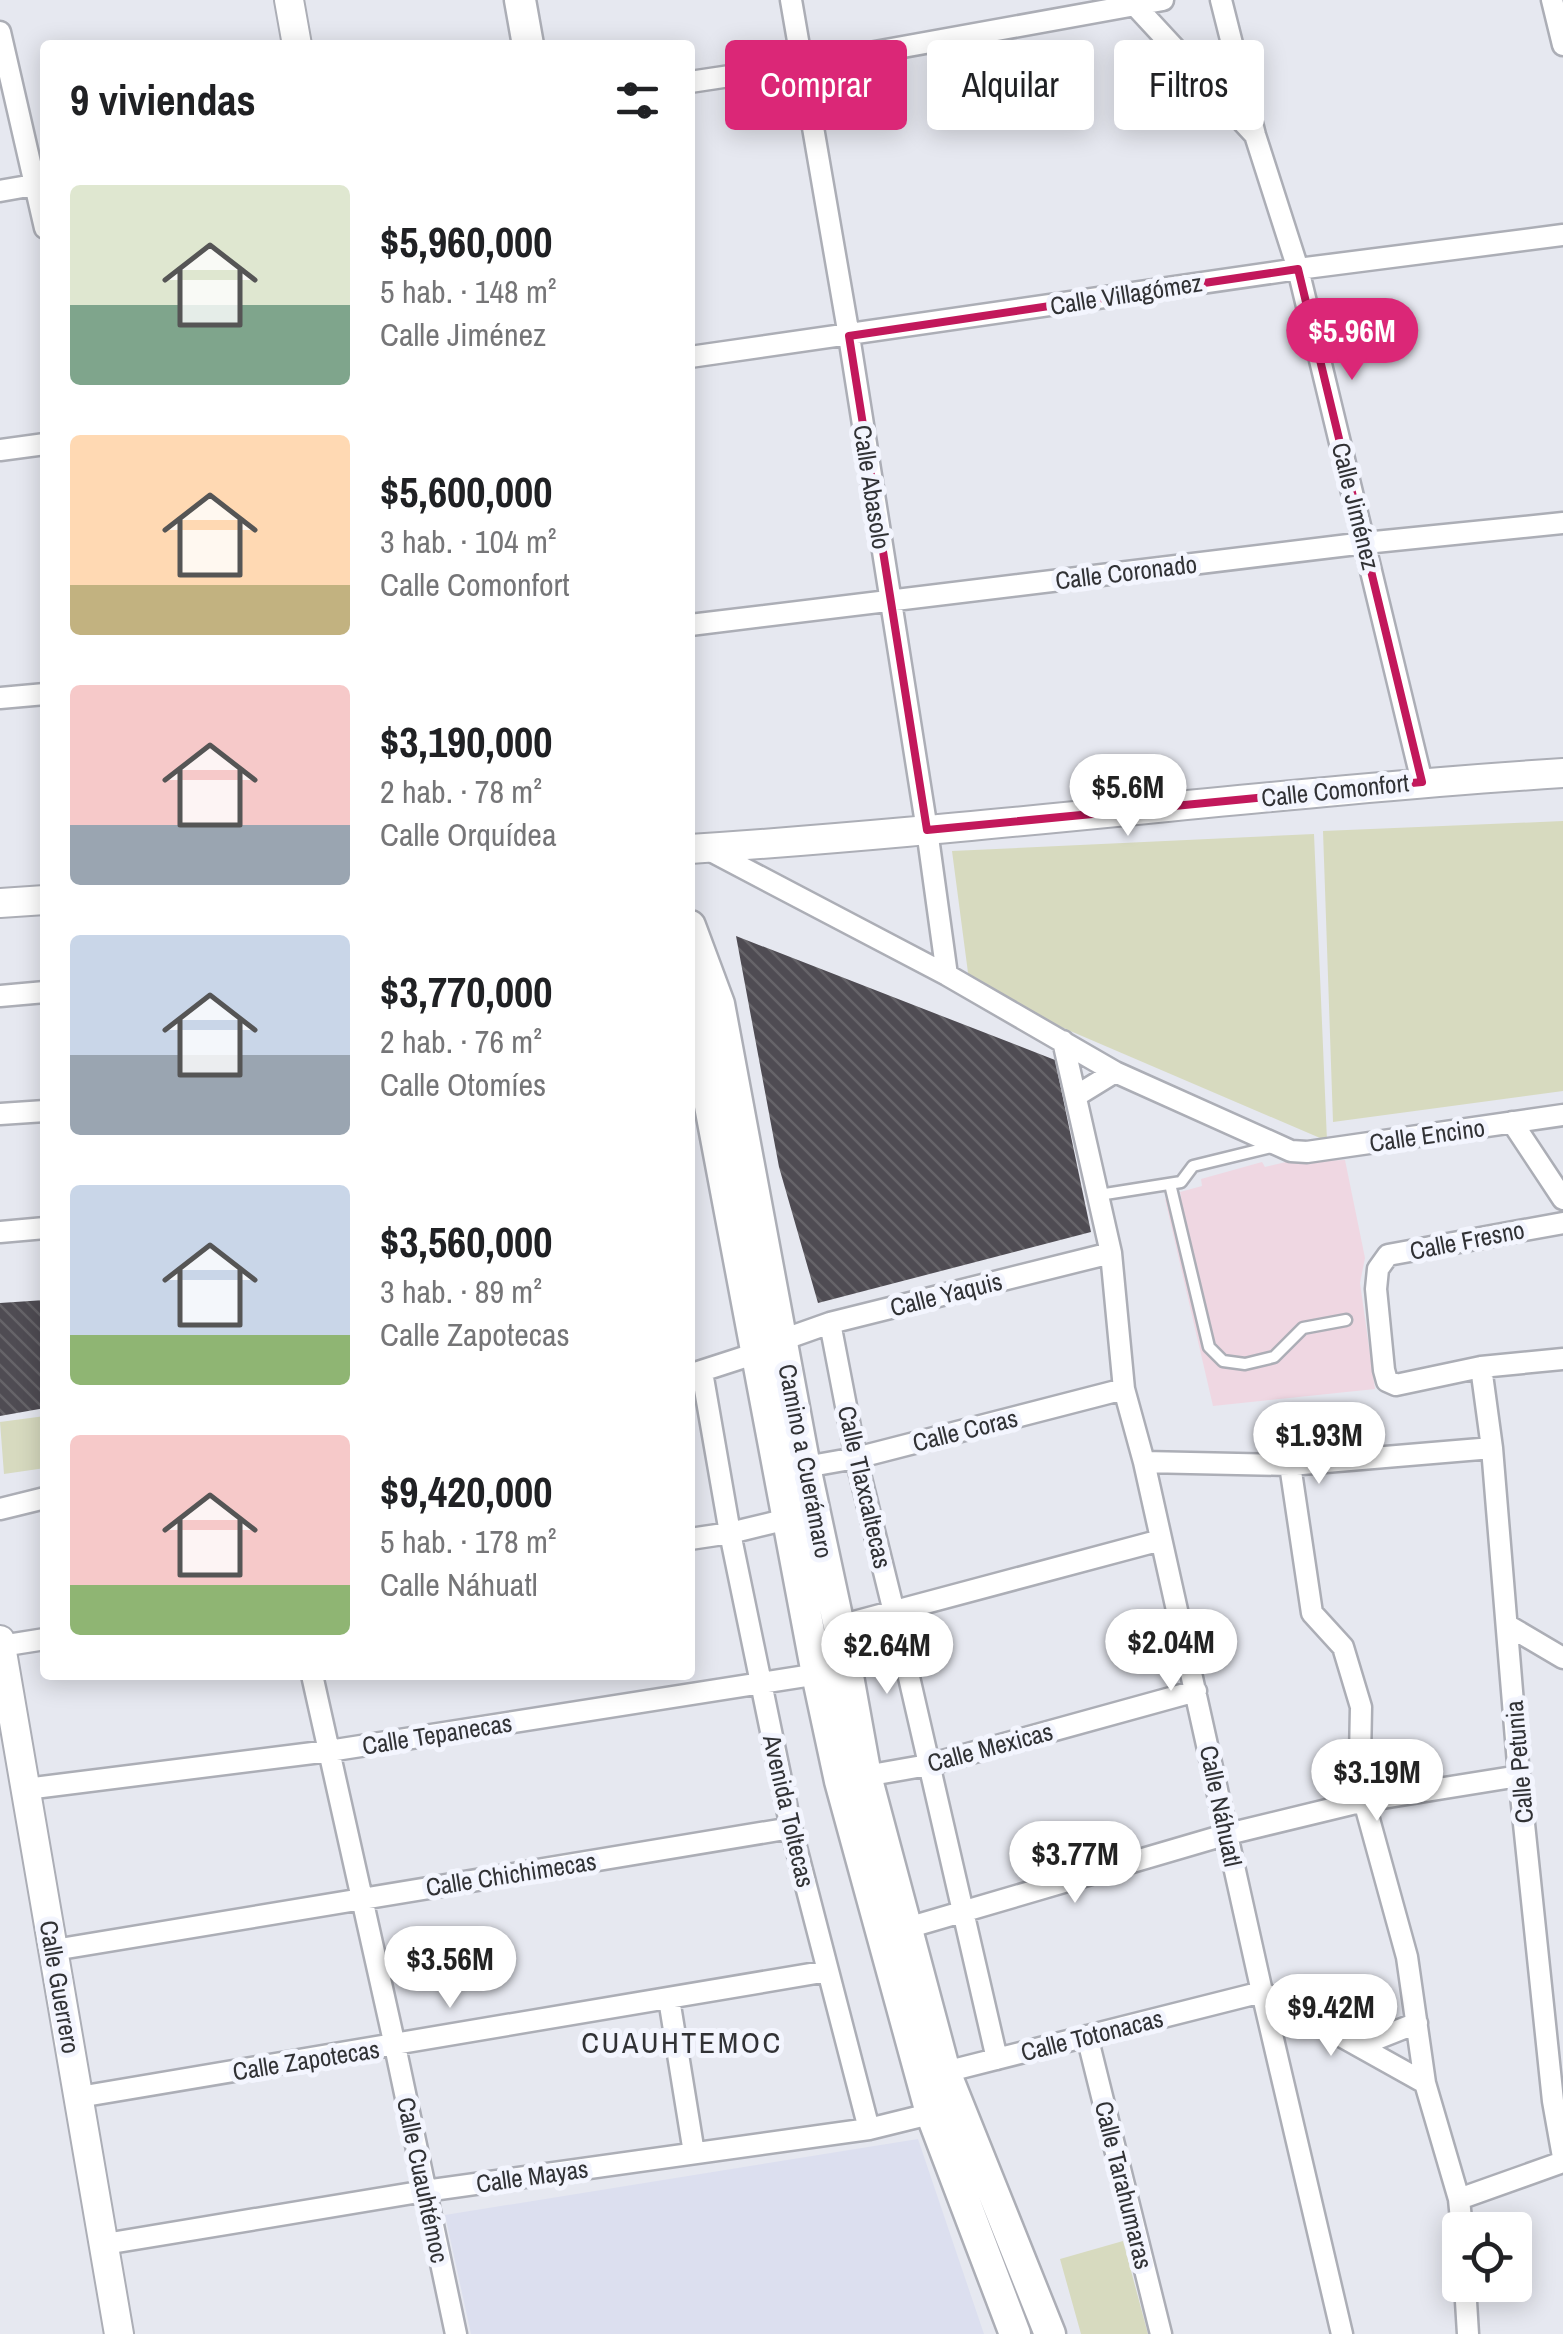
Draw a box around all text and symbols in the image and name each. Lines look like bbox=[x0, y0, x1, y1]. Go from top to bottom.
chip: Comprar bbox=[725, 40, 907, 130]
chip: Alquilar bbox=[927, 40, 1094, 130]
chip: Filtros bbox=[1114, 40, 1264, 130]
text: 9 viviendas bbox=[70, 72, 256, 128]
icon: filters bbox=[610, 73, 665, 128]
text: $5,960,000 bbox=[380, 214, 552, 270]
icon: home bbox=[150, 225, 270, 345]
street label: Calle Villagómez bbox=[1048, 265, 1204, 323]
text: 5 hab. · 148 m² bbox=[380, 270, 557, 313]
pin: $5.96M bbox=[1271, 298, 1433, 383]
text: $5.96M bbox=[1308, 309, 1396, 352]
text: Calle Jiménez bbox=[380, 313, 546, 356]
street label: Calle Abasolo bbox=[845, 422, 899, 552]
street label: Calle Jiménez bbox=[1324, 439, 1388, 573]
text: $5,600,000 bbox=[380, 464, 552, 520]
icon: home bbox=[150, 475, 270, 595]
text: 3 hab. · 104 m² bbox=[380, 520, 557, 563]
street label: Calle Coronado bbox=[1053, 546, 1199, 598]
text: Calle Comonfort bbox=[380, 563, 570, 606]
text: $3,190,000 bbox=[380, 714, 552, 770]
icon: home bbox=[150, 725, 270, 845]
pin: $5.6M bbox=[1058, 754, 1198, 839]
text: $5.6M bbox=[1092, 765, 1164, 808]
street label: Calle Comonfort bbox=[1260, 765, 1411, 815]
text: 2 hab. · 78 m² bbox=[380, 770, 542, 813]
text: Calle Orquídea bbox=[380, 813, 556, 856]
text: $3,770,000 bbox=[380, 964, 552, 1020]
icon: home bbox=[150, 975, 270, 1095]
text: 2 hab. · 76 m² bbox=[380, 1020, 542, 1063]
text: Calle Otomíes bbox=[380, 1063, 546, 1106]
street label: Calle Encino bbox=[1367, 1110, 1487, 1160]
street label: Calle Fresno bbox=[1407, 1212, 1527, 1268]
text: $3,560,000 bbox=[380, 1214, 552, 1270]
icon: home bbox=[150, 1225, 270, 1345]
street label: Calle Yaquis bbox=[886, 1264, 1006, 1324]
text: 3 hab. · 89 m² bbox=[380, 1270, 542, 1313]
text: Calle Zapotecas bbox=[380, 1313, 570, 1356]
street label: Camino a Cuerámaro bbox=[771, 1361, 841, 1561]
street label: Calle Coras bbox=[909, 1401, 1021, 1459]
street label: Calle Tlaxcaltecas bbox=[830, 1402, 900, 1572]
pin: $1.93M bbox=[1238, 1402, 1400, 1487]
text: $1.93M bbox=[1275, 1413, 1363, 1456]
text: $9,420,000 bbox=[380, 1464, 552, 1520]
icon: home bbox=[150, 1475, 270, 1595]
text: 5 hab. · 178 m² bbox=[380, 1520, 557, 1563]
text: Calle Náhuatl bbox=[380, 1563, 538, 1606]
pin: $2.04M bbox=[1090, 1609, 1252, 1694]
pin: $2.64M bbox=[806, 1612, 968, 1697]
text: $2.04M bbox=[1127, 1620, 1215, 1663]
text: $2.64M bbox=[843, 1623, 931, 1666]
street label: Calle Petunia bbox=[1497, 1699, 1541, 1825]
street label: Calle Tepanecas bbox=[360, 1705, 514, 1763]
street label: Calle Mexicas bbox=[923, 1714, 1057, 1780]
street label: Avenida Toltecas bbox=[755, 1730, 823, 1891]
pin: $3.19M bbox=[1296, 1739, 1458, 1824]
street label: Calle Náhuatl bbox=[1192, 1742, 1250, 1870]
text: $3.19M bbox=[1333, 1750, 1421, 1793]
pin: $3.77M bbox=[994, 1821, 1156, 1906]
text: $3.77M bbox=[1031, 1832, 1119, 1875]
street label: Calle Chichimecas bbox=[423, 1844, 599, 1904]
street label: Calle Guerrero bbox=[32, 1918, 88, 2056]
pin: $3.56M bbox=[369, 1926, 531, 2011]
text: $3.56M bbox=[406, 1937, 494, 1980]
pin: $9.42M bbox=[1250, 1974, 1412, 2059]
text: $9.42M bbox=[1287, 1985, 1375, 2028]
street label: Calle Totonacas bbox=[1017, 2001, 1167, 2069]
district label: CUAUHTEMOC bbox=[581, 2022, 783, 2062]
street label: Calle Zapotecas bbox=[230, 2032, 382, 2088]
street label: Calle Cuauhtémoc bbox=[389, 2094, 457, 2266]
street label: Calle Tarahumaras bbox=[1087, 2097, 1161, 2273]
street label: Calle Mayas bbox=[474, 2151, 590, 2201]
map controls bbox=[1442, 2212, 1532, 2302]
button: locate bbox=[1442, 2212, 1532, 2302]

